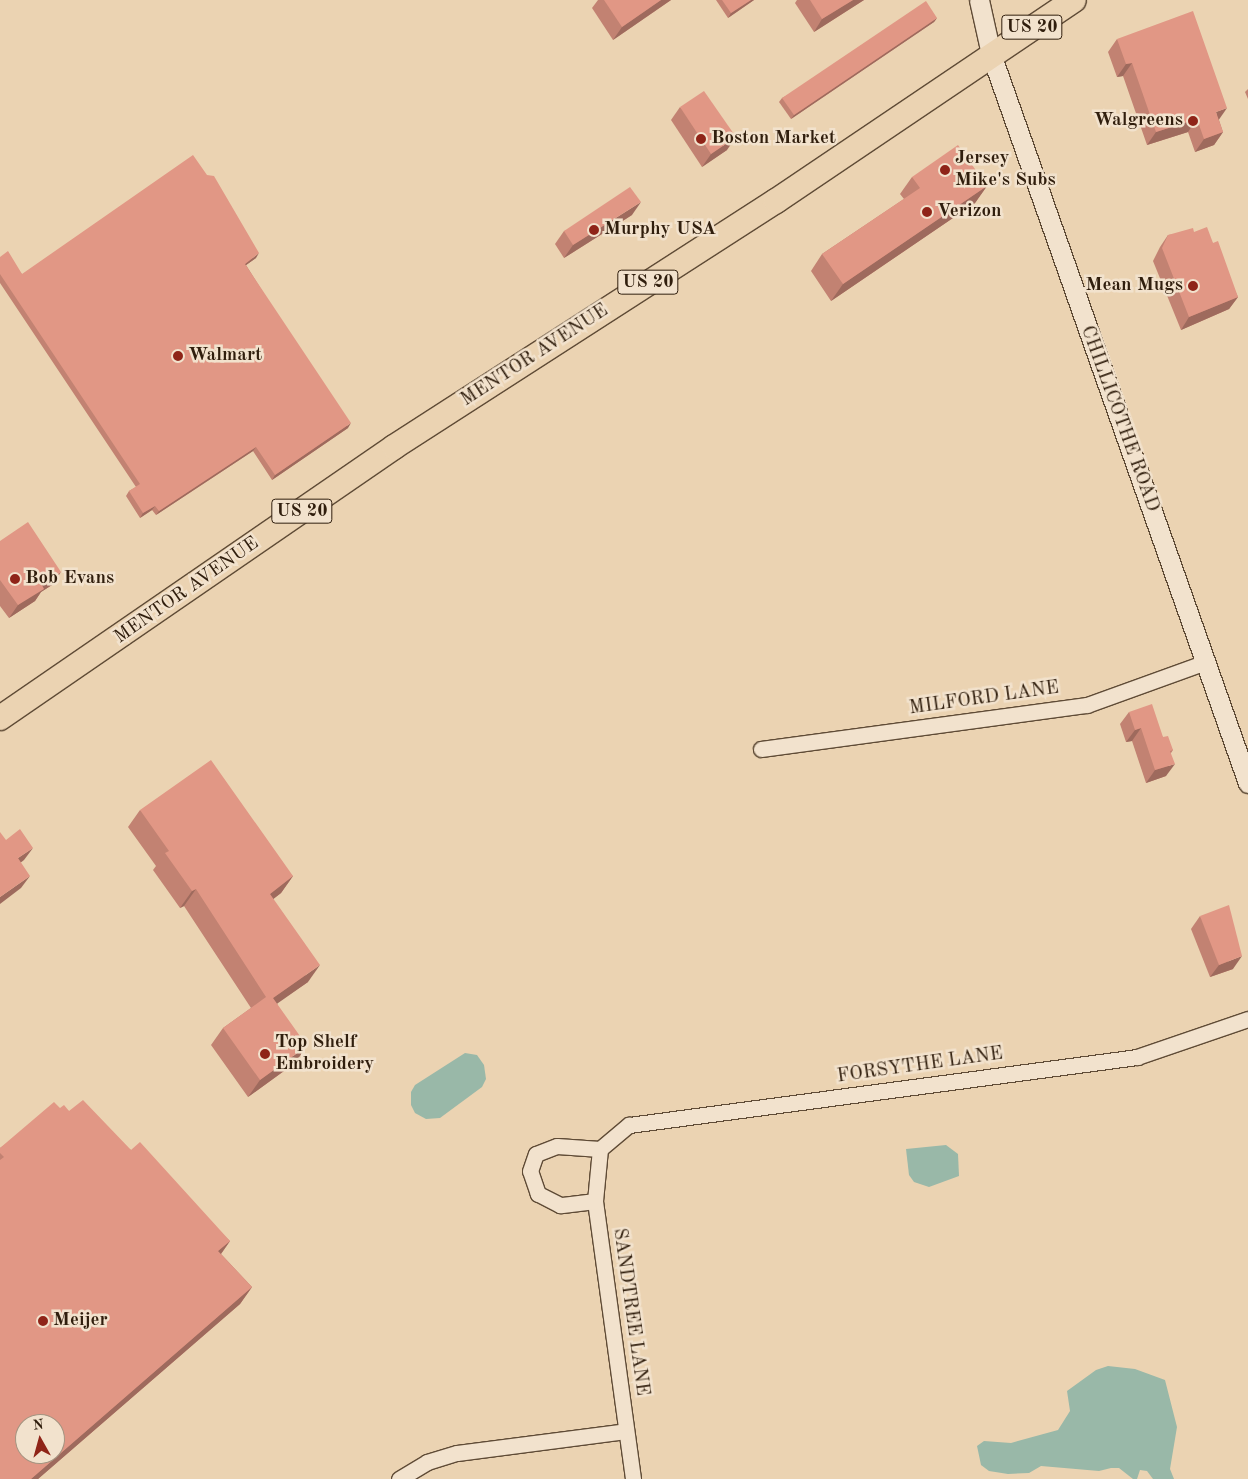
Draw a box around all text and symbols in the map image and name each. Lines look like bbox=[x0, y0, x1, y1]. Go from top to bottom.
road number: US 20 bbox=[1001, 12, 1063, 42]
place label: Walgreens bbox=[1093, 110, 1183, 132]
marker: Walgreens bbox=[1187, 115, 1199, 127]
place label: Boston Market bbox=[711, 128, 836, 150]
marker: Boston Market bbox=[695, 133, 707, 145]
place label: Jersey Mike's Subs bbox=[955, 148, 1056, 192]
marker: Jersey Mike's Subs bbox=[939, 164, 951, 176]
place label: Verizon bbox=[937, 201, 1002, 223]
marker: Verizon bbox=[921, 206, 933, 218]
place label: Murphy USA bbox=[604, 219, 716, 241]
marker: Murphy USA bbox=[588, 224, 600, 236]
road number: US 20 bbox=[617, 266, 679, 298]
place label: Mean Mugs bbox=[1086, 275, 1183, 297]
marker: Mean Mugs bbox=[1187, 280, 1199, 292]
street label: MENTOR AVENUE bbox=[457, 300, 613, 412]
street label: CHILLICOTHE ROAD bbox=[1075, 323, 1163, 515]
place label: Walmart bbox=[188, 345, 262, 367]
marker: Walmart bbox=[172, 350, 184, 362]
road number: US 20 bbox=[271, 496, 333, 526]
street label: MENTOR AVENUE bbox=[110, 533, 264, 649]
place label: Bob Evans bbox=[25, 568, 114, 590]
marker: Bob Evans bbox=[9, 573, 21, 585]
street label: MILFORD LANE bbox=[908, 677, 1060, 721]
place label: Top Shelf Embroidery bbox=[275, 1032, 374, 1076]
street label: FORSYTHE LANE bbox=[836, 1043, 1004, 1089]
marker: Top Shelf Embroidery bbox=[259, 1048, 271, 1060]
street label: SANDTREE LANE bbox=[607, 1227, 653, 1397]
place label: Meijer bbox=[53, 1310, 108, 1332]
marker: Meijer bbox=[37, 1315, 49, 1327]
north arrow bbox=[15, 1414, 65, 1464]
text: N bbox=[32, 1418, 44, 1433]

